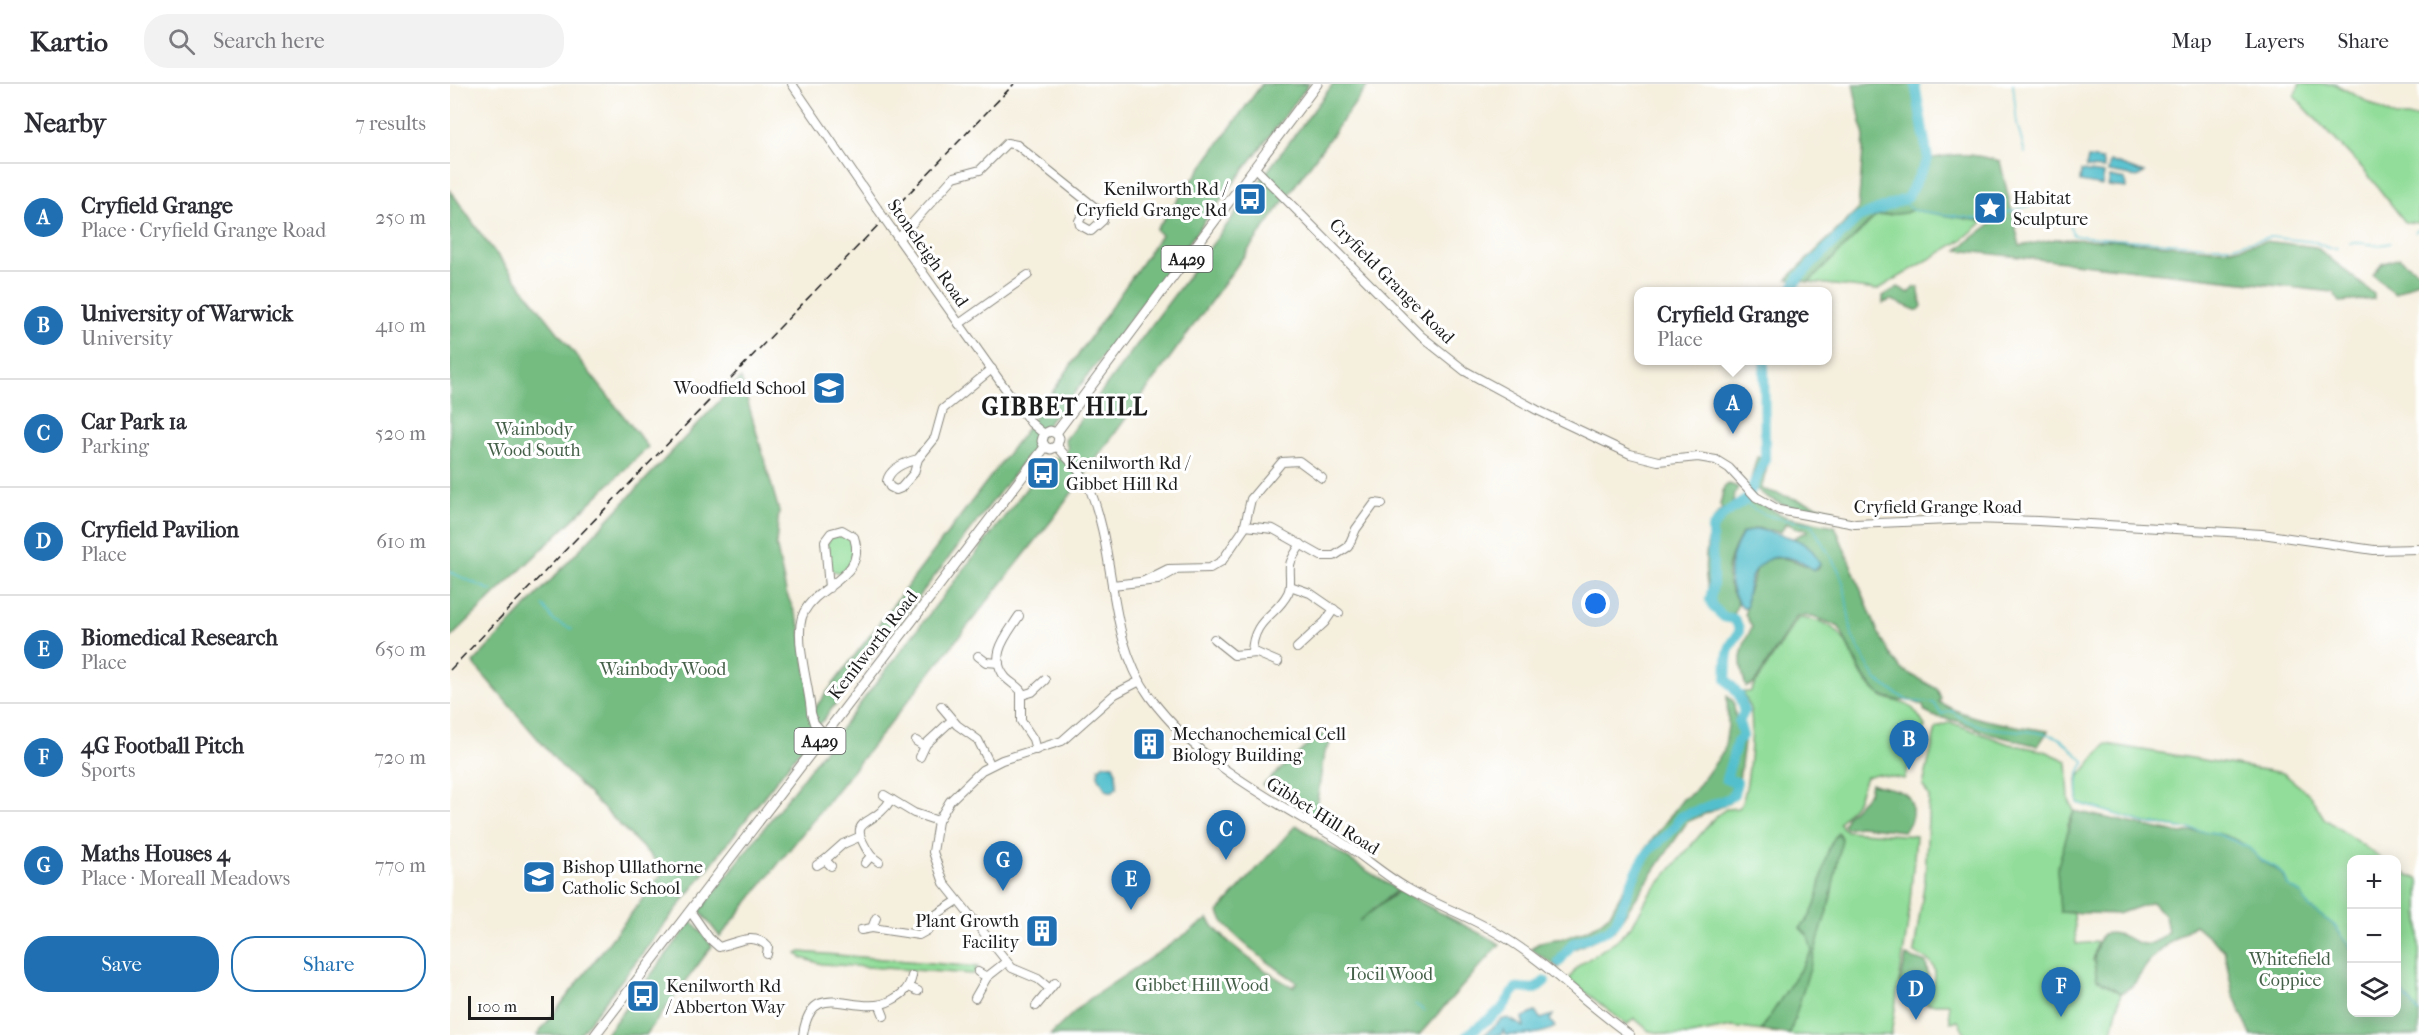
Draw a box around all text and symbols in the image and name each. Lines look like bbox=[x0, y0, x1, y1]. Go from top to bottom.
search box bbox=[144, 14, 564, 68]
text: Kartio bbox=[30, 25, 108, 58]
icon: search bbox=[165, 25, 198, 58]
text: Search here bbox=[213, 28, 325, 54]
text: Map bbox=[2171, 29, 2212, 53]
text: Layers bbox=[2245, 29, 2304, 53]
text: Share bbox=[2337, 29, 2389, 53]
text: Nearby bbox=[24, 108, 106, 139]
text: 7 results bbox=[355, 112, 426, 135]
place label: Kenilworth Rd / Cryfield Grange Rd bbox=[1076, 179, 1229, 221]
bus stop icon: Kenilworth Rd / Cryfield Grange Rd bbox=[1232, 181, 1268, 217]
place label: Habitat Sculpture bbox=[2013, 188, 2088, 230]
place icon: Habitat Sculpture bbox=[1972, 190, 2008, 226]
text: Cryfield Grange bbox=[81, 193, 233, 219]
street label: Stoneleigh Road bbox=[883, 195, 973, 311]
text: A bbox=[37, 206, 50, 229]
text: 250 m bbox=[375, 206, 426, 229]
street label: Cryfield Grange Road bbox=[1325, 214, 1459, 348]
text: Place · Cryfield Grange Road bbox=[81, 219, 326, 242]
road number: A429 bbox=[1162, 246, 1212, 272]
popup bbox=[1634, 287, 1832, 365]
text: University of Warwick bbox=[81, 301, 293, 327]
text: Cryfield Grange bbox=[1657, 302, 1809, 328]
text: B bbox=[37, 314, 50, 337]
text: 410 m bbox=[375, 314, 426, 337]
text: University bbox=[81, 327, 173, 350]
text: Place bbox=[1657, 328, 1703, 351]
school or university icon: Woodfield School bbox=[811, 370, 847, 406]
place label: Woodfield School bbox=[673, 378, 806, 399]
pin: A bbox=[1714, 384, 1752, 434]
district label: GIBBET HILL bbox=[981, 393, 1149, 421]
text: Car Park 1a bbox=[81, 409, 187, 435]
park label: Wainbody Wood South bbox=[486, 419, 581, 461]
text: C bbox=[37, 422, 50, 445]
text: 520 m bbox=[375, 422, 426, 445]
text: Parking bbox=[81, 435, 149, 458]
place label: Kenilworth Rd / Gibbet Hill Rd bbox=[1066, 453, 1191, 495]
bus stop icon: Kenilworth Rd / Gibbet Hill Rd bbox=[1025, 455, 1061, 491]
street label: Cryfield Grange Road bbox=[1854, 497, 2022, 518]
text: Cryfield Pavilion bbox=[81, 517, 239, 543]
text: D bbox=[36, 530, 51, 553]
text: 610 m bbox=[376, 530, 426, 553]
text: Place bbox=[81, 543, 127, 566]
street label: Kenilworth Road bbox=[824, 586, 923, 704]
your location bbox=[1581, 589, 1610, 618]
text: Biomedical Research bbox=[81, 625, 278, 651]
text: E bbox=[37, 638, 50, 661]
text: 650 m bbox=[375, 638, 426, 661]
text: Place bbox=[81, 651, 127, 674]
park label: Wainbody Wood bbox=[599, 659, 726, 680]
pin: B bbox=[1890, 720, 1928, 770]
place label: Mechanochemical Cell Biology Building bbox=[1172, 724, 1346, 766]
building icon: Mechanochemical Cell Biology Building bbox=[1131, 726, 1167, 762]
road number: A429 bbox=[794, 728, 845, 754]
text: 4G Football Pitch bbox=[81, 733, 244, 759]
text: F bbox=[38, 746, 49, 769]
text: 720 m bbox=[374, 746, 426, 769]
text: Sports bbox=[81, 759, 135, 782]
street label: Gibbet Hill Road bbox=[1262, 773, 1383, 860]
pin: C bbox=[1206, 810, 1246, 860]
text: Maths Houses 4 bbox=[81, 841, 230, 867]
pin: G bbox=[984, 842, 1022, 891]
text: G bbox=[36, 854, 51, 877]
text: 770 m bbox=[375, 854, 426, 877]
map controls bbox=[2347, 855, 2401, 1017]
button: + bbox=[2347, 855, 2401, 909]
place label: Bishop Ullathorne Catholic School bbox=[562, 857, 703, 899]
school or university icon: Bishop Ullathorne Catholic School bbox=[521, 859, 557, 895]
pin: E bbox=[1112, 860, 1150, 910]
text: Place · Moreall Meadows bbox=[81, 867, 290, 890]
button: − bbox=[2347, 909, 2401, 963]
place label: Plant Growth Facility bbox=[915, 911, 1020, 953]
building icon: Plant Growth Facility bbox=[1024, 913, 1060, 949]
button: Save bbox=[24, 936, 219, 992]
button: Share bbox=[231, 936, 426, 992]
park label: Whitefield Coppice bbox=[2248, 949, 2331, 991]
button: layers bbox=[2347, 963, 2401, 1017]
park label: Tocil Wood bbox=[1347, 964, 1433, 985]
pin: F bbox=[2042, 968, 2080, 1017]
pin: D bbox=[1896, 970, 1936, 1020]
park label: Gibbet Hill Wood bbox=[1135, 975, 1269, 996]
place label: Kenilworth Rd / Abberton Way bbox=[665, 976, 787, 1018]
bus stop icon: Kenilworth Rd / Abberton Way bbox=[625, 978, 661, 1014]
scale bar bbox=[468, 993, 554, 1020]
text: 100 m bbox=[477, 997, 517, 1016]

